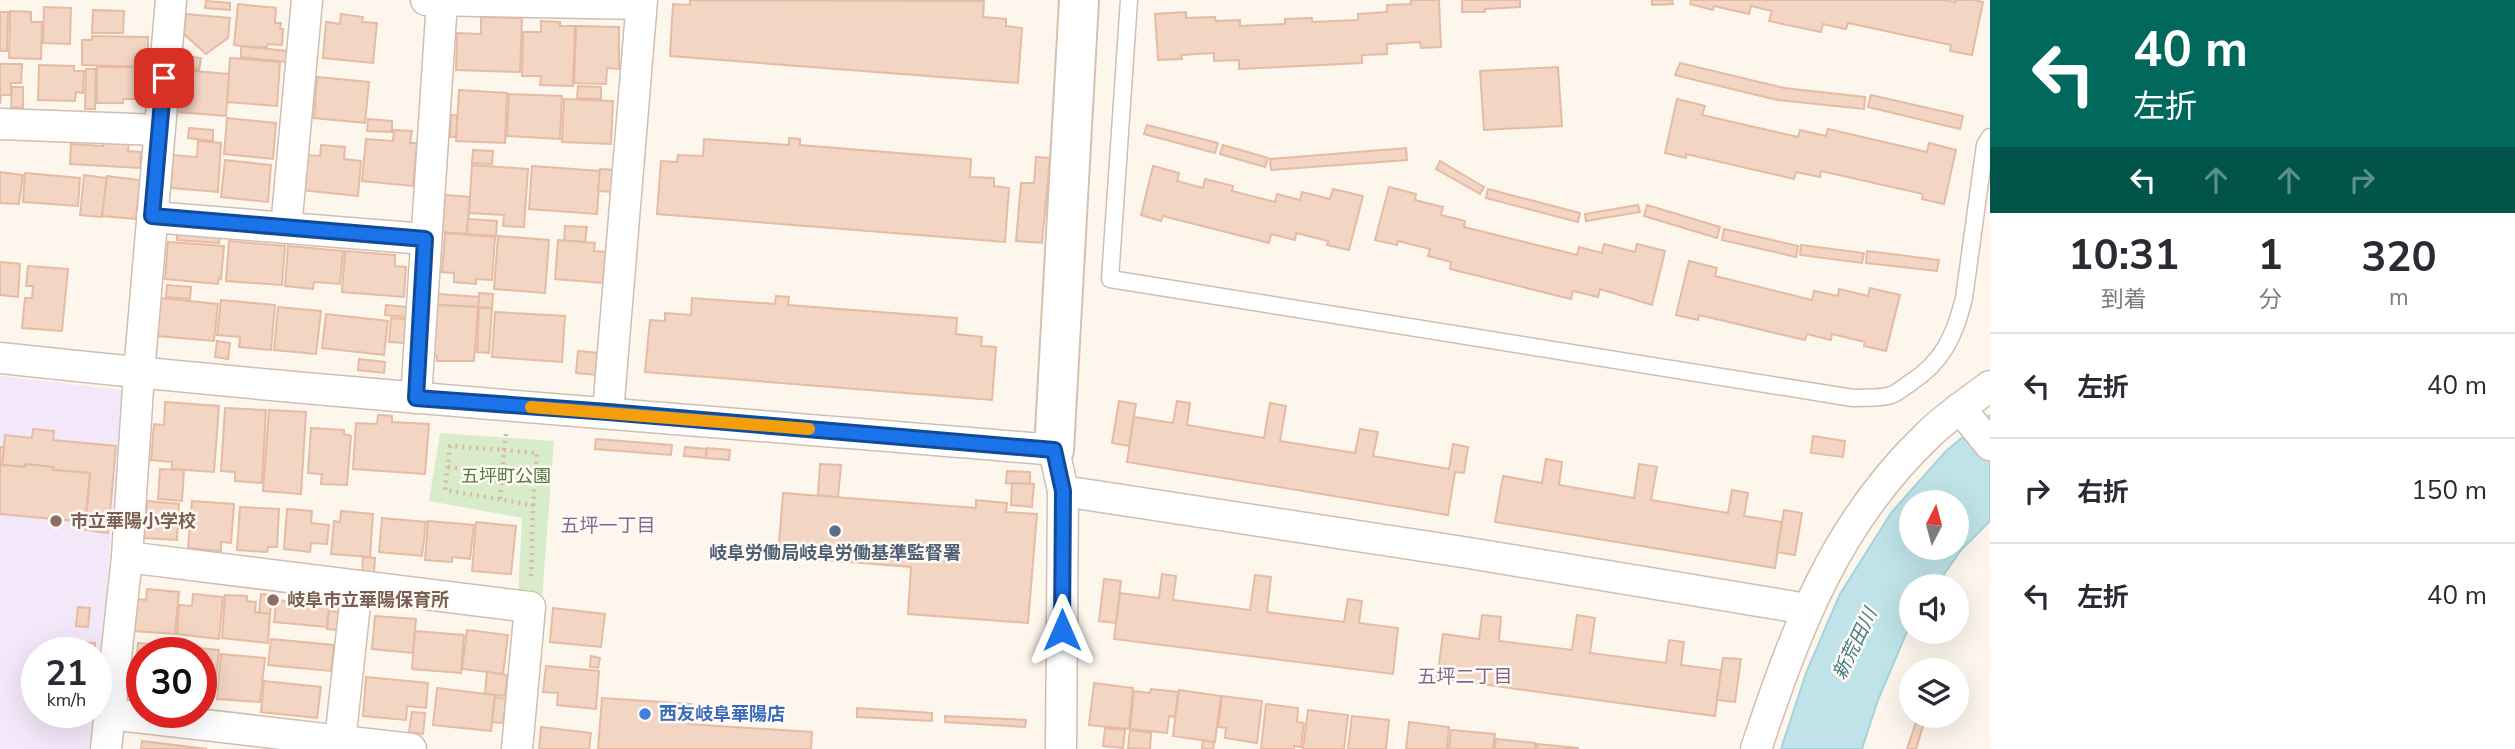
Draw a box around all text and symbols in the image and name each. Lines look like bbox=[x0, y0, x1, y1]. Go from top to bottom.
text: 40 m bbox=[2133, 16, 2248, 83]
icon: left bbox=[2018, 28, 2109, 119]
pin bbox=[134, 48, 194, 108]
icon: arrive bbox=[145, 59, 183, 97]
text: 左折 bbox=[2133, 85, 2197, 128]
icon: left bbox=[2124, 161, 2162, 199]
icon: ahead bbox=[2197, 161, 2235, 199]
icon: ahead bbox=[2270, 161, 2308, 199]
icon: right bbox=[2343, 161, 2381, 199]
text: 10:31 bbox=[2068, 227, 2179, 284]
text: 1 bbox=[2258, 227, 2283, 284]
text: 320 bbox=[2361, 229, 2437, 286]
text: m bbox=[2389, 282, 2409, 313]
text: 到着 bbox=[2101, 284, 2147, 315]
text: 分 bbox=[2259, 284, 2282, 315]
icon: left bbox=[2018, 367, 2056, 405]
text: 40 m bbox=[2427, 368, 2487, 403]
text: 左折 bbox=[2077, 370, 2129, 405]
park label: 五坪町公園 bbox=[461, 464, 551, 488]
icon: right bbox=[2018, 472, 2056, 510]
text: 150 m bbox=[2411, 473, 2487, 508]
text: 右折 bbox=[2077, 475, 2129, 510]
north arrow bbox=[1899, 490, 1969, 560]
map controls bbox=[1899, 490, 1969, 728]
place label: 市立華陽小学校 bbox=[70, 509, 196, 533]
marker: 市立華陽小学校 bbox=[48, 513, 64, 529]
district label: 五坪一丁目 bbox=[560, 513, 656, 539]
marker: 岐阜労働局岐阜労働基準監督署 bbox=[827, 523, 843, 539]
place label: 岐阜労働局岐阜労働基準監督署 bbox=[709, 541, 961, 565]
button: sound bbox=[1899, 574, 1969, 644]
icon: left bbox=[2018, 577, 2056, 615]
text: 40 m bbox=[2427, 578, 2487, 613]
text: 左折 bbox=[2077, 580, 2129, 615]
place label: 岐阜市立華陽保育所 bbox=[287, 588, 449, 612]
marker: 岐阜市立華陽保育所 bbox=[265, 592, 281, 608]
position arrow bbox=[1025, 593, 1099, 667]
water label: 新荒田川 bbox=[1827, 602, 1884, 684]
speed limit sign: 30 bbox=[126, 637, 217, 728]
text: 21 bbox=[45, 650, 88, 697]
button: layers bbox=[1899, 658, 1969, 728]
district label: 五坪二丁目 bbox=[1417, 664, 1513, 690]
text: km/h bbox=[47, 688, 86, 712]
place label: 西友岐阜華陽店 bbox=[659, 702, 785, 726]
marker: 西友岐阜華陽店 bbox=[637, 706, 653, 722]

